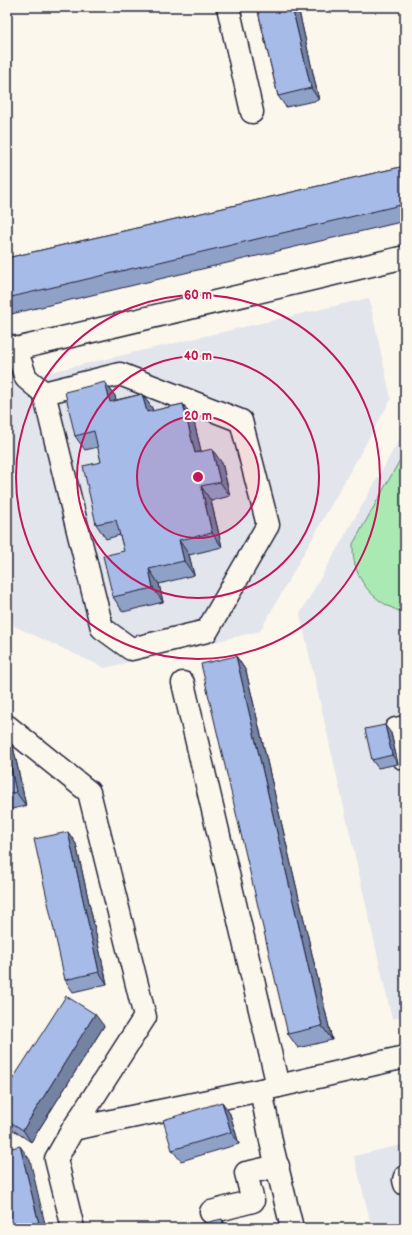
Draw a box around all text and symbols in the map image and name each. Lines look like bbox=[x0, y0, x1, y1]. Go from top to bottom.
text: 60 m bbox=[184, 288, 212, 303]
text: 40 m bbox=[184, 349, 212, 364]
text: 20 m bbox=[184, 409, 212, 424]
centre of rings bbox=[191, 470, 205, 484]

